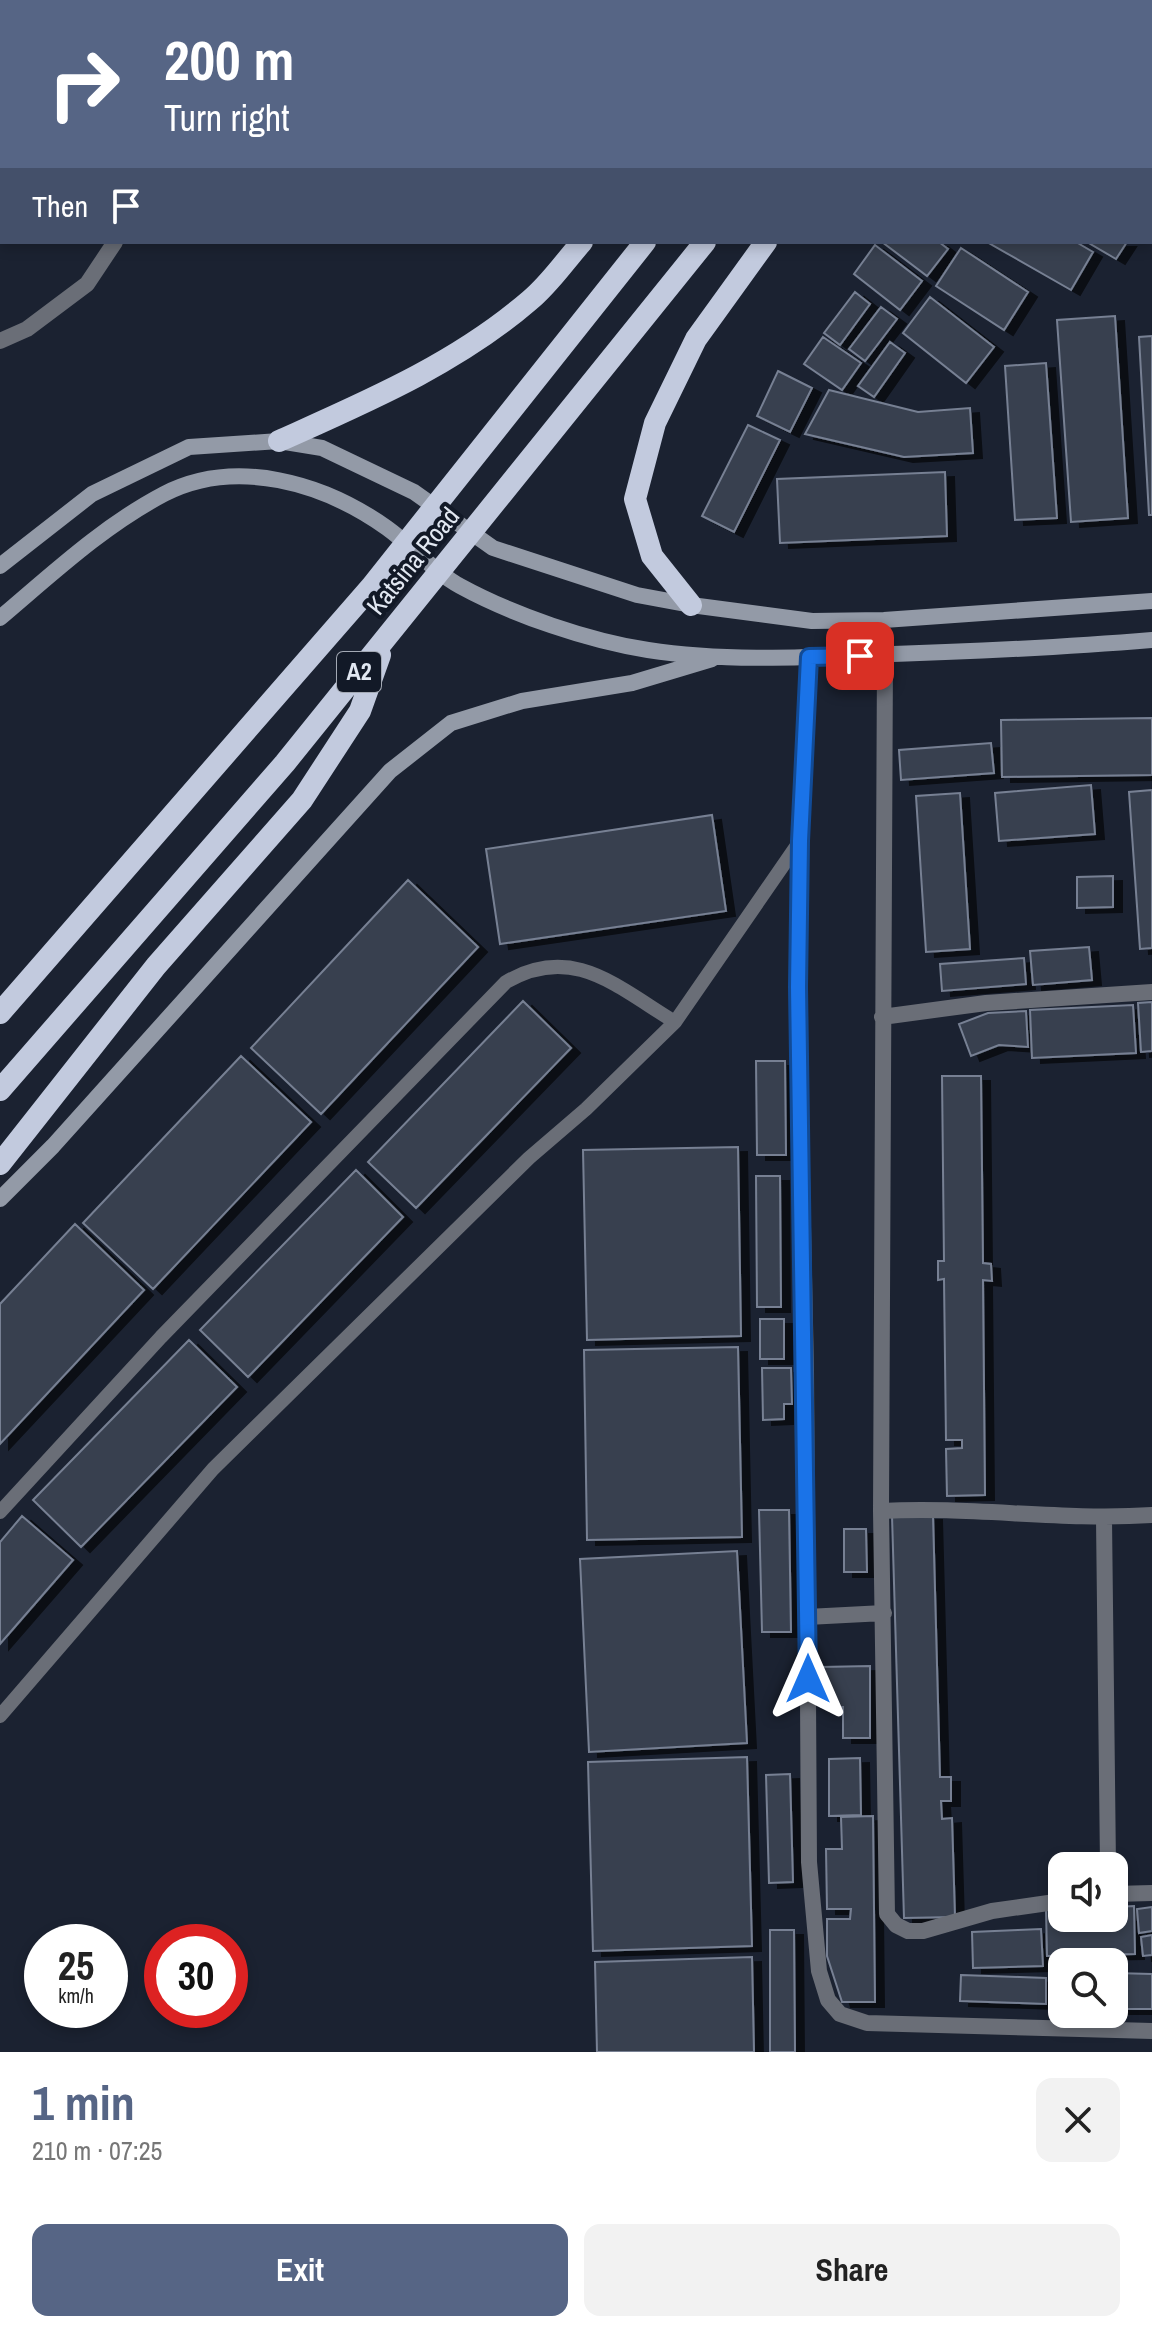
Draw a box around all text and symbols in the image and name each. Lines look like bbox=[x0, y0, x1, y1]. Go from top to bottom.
text: 200 m bbox=[164, 22, 294, 97]
icon: right bbox=[32, 32, 136, 136]
text: Turn right bbox=[164, 94, 289, 142]
icon: arrive bbox=[104, 184, 148, 228]
text: Then bbox=[32, 186, 88, 226]
street label: Katsina Road bbox=[358, 499, 467, 622]
pin bbox=[826, 622, 894, 690]
icon: arrive bbox=[838, 634, 882, 678]
road number: A2 bbox=[337, 652, 381, 692]
position arrow bbox=[766, 1637, 850, 1721]
map controls bbox=[1048, 1852, 1128, 2028]
button: sound bbox=[1048, 1852, 1128, 1932]
speed limit sign: 30 bbox=[144, 1924, 248, 2028]
text: 25 bbox=[58, 1939, 94, 1992]
button: search bbox=[1048, 1948, 1128, 2028]
text: km/h bbox=[58, 1982, 94, 2009]
text: 1 min bbox=[32, 2070, 135, 2135]
button: close bbox=[1036, 2078, 1120, 2162]
text: 210 m · 07:25 bbox=[32, 2133, 162, 2168]
button: Exit bbox=[32, 2224, 568, 2316]
button: Share bbox=[584, 2224, 1120, 2316]

